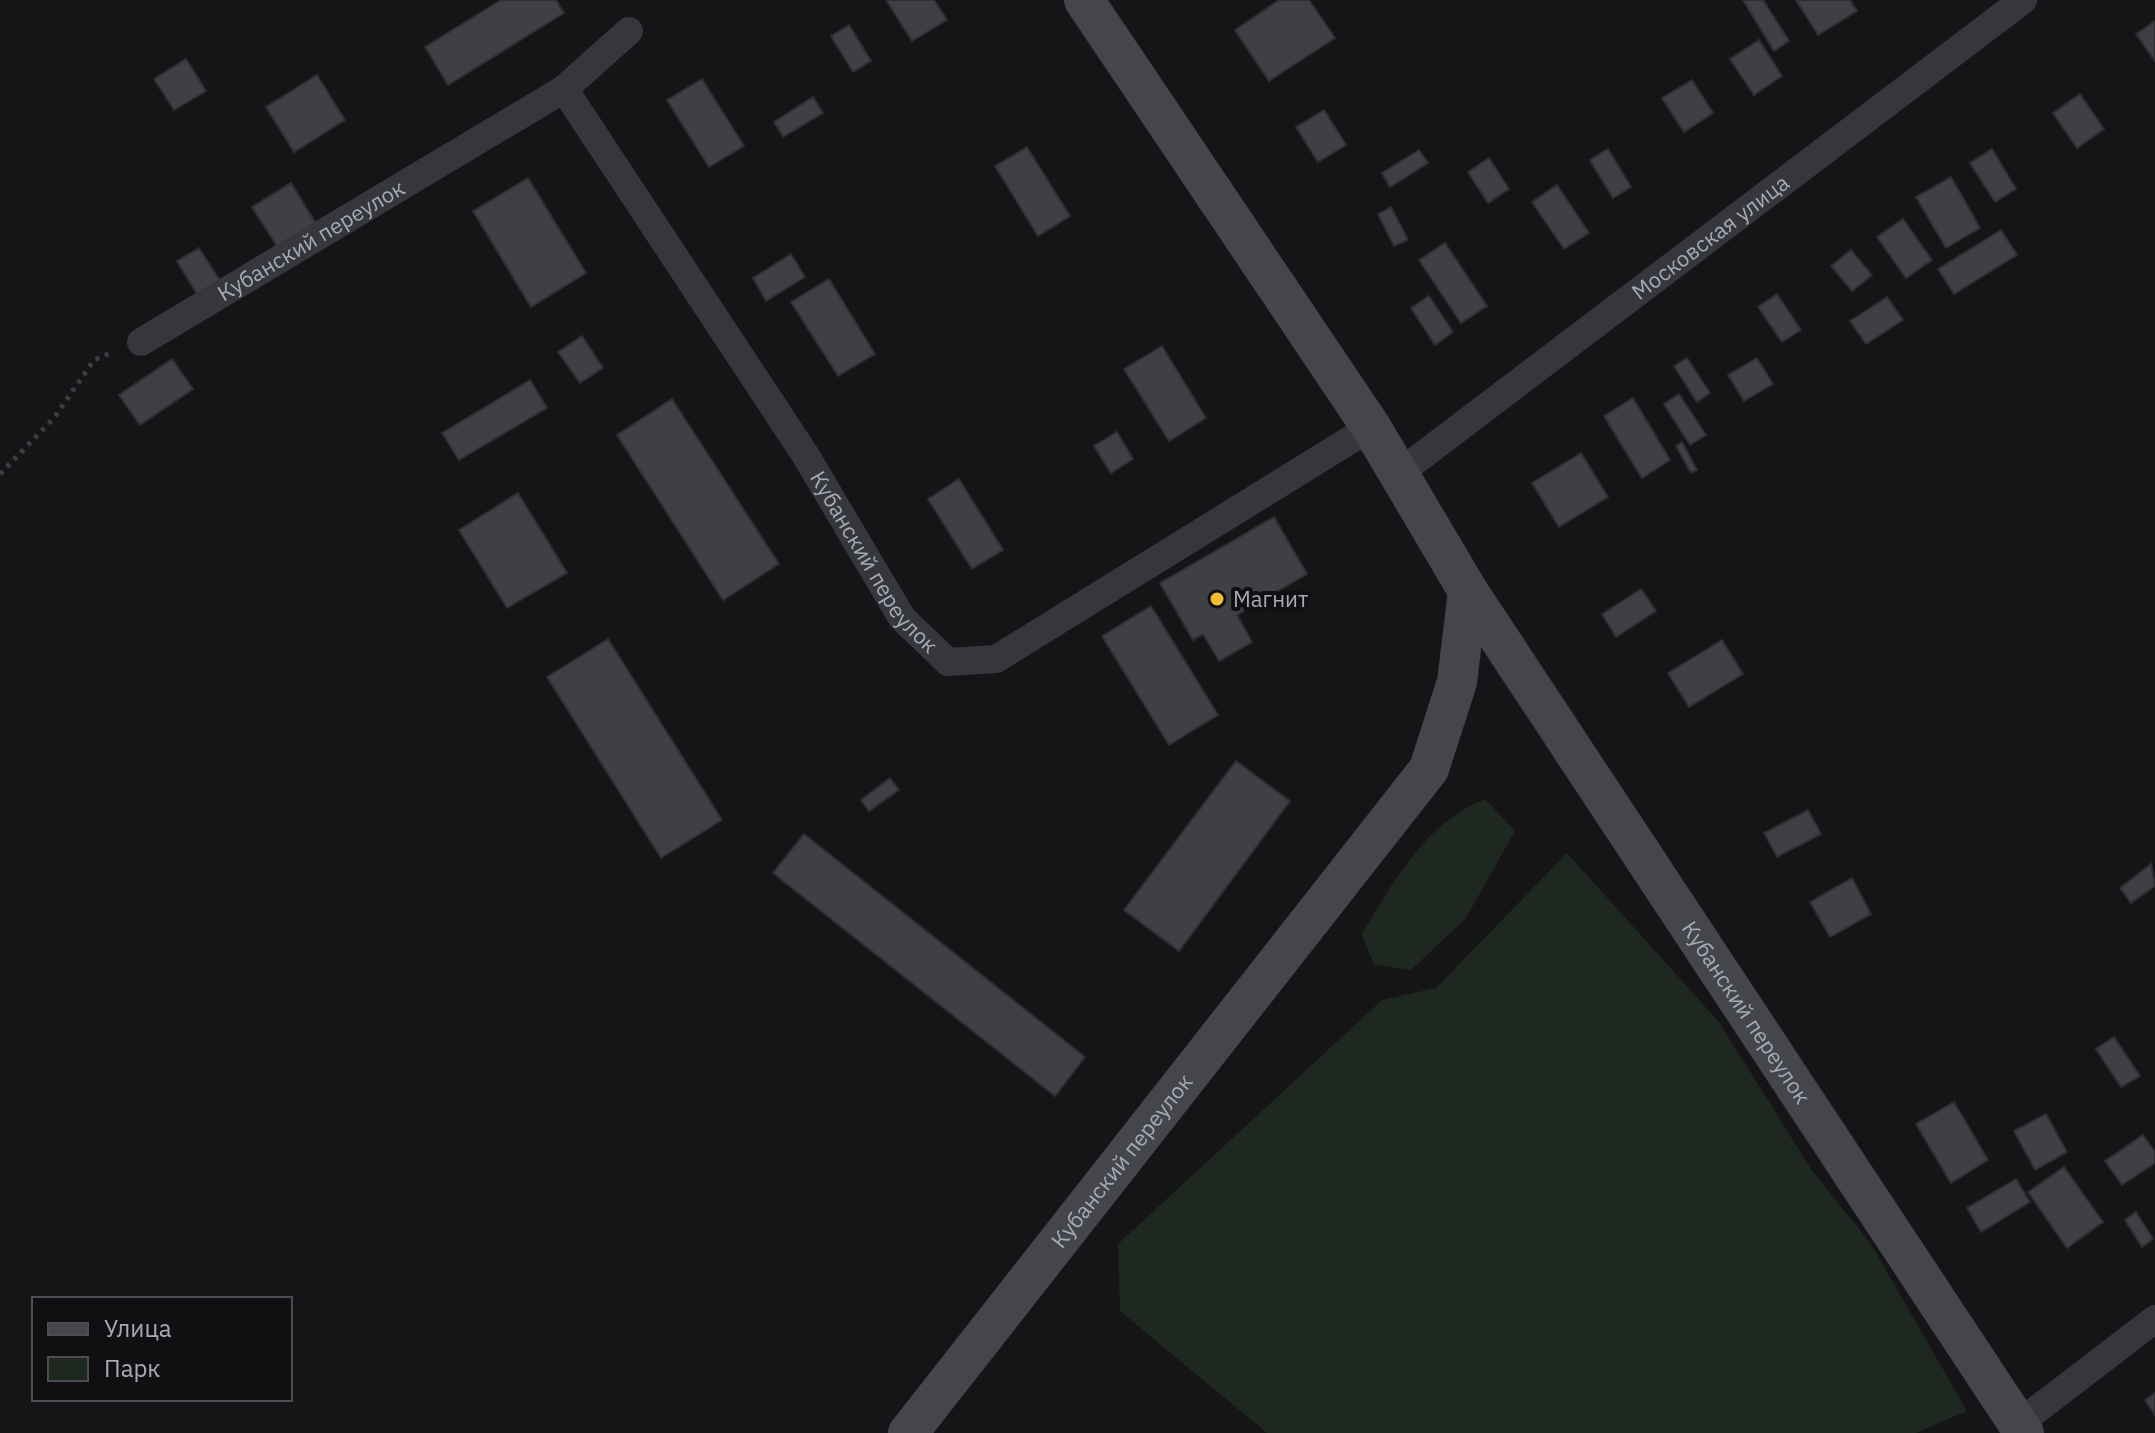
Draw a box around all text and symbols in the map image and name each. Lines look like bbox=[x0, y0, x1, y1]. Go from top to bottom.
street label: Московская улица bbox=[1625, 168, 1795, 306]
street label: Кубанский переулок bbox=[212, 173, 410, 307]
street label: Кубанский переулок bbox=[804, 465, 945, 659]
place label: Магнит bbox=[1233, 584, 1308, 613]
marker: Магнит bbox=[1208, 590, 1226, 608]
street label: Кубанский переулок bbox=[1676, 915, 1818, 1109]
street label: Кубанский переулок bbox=[1044, 1068, 1198, 1253]
legend bbox=[32, 1297, 292, 1401]
text: Улица bbox=[104, 1312, 172, 1344]
text: Парк bbox=[104, 1352, 161, 1384]

